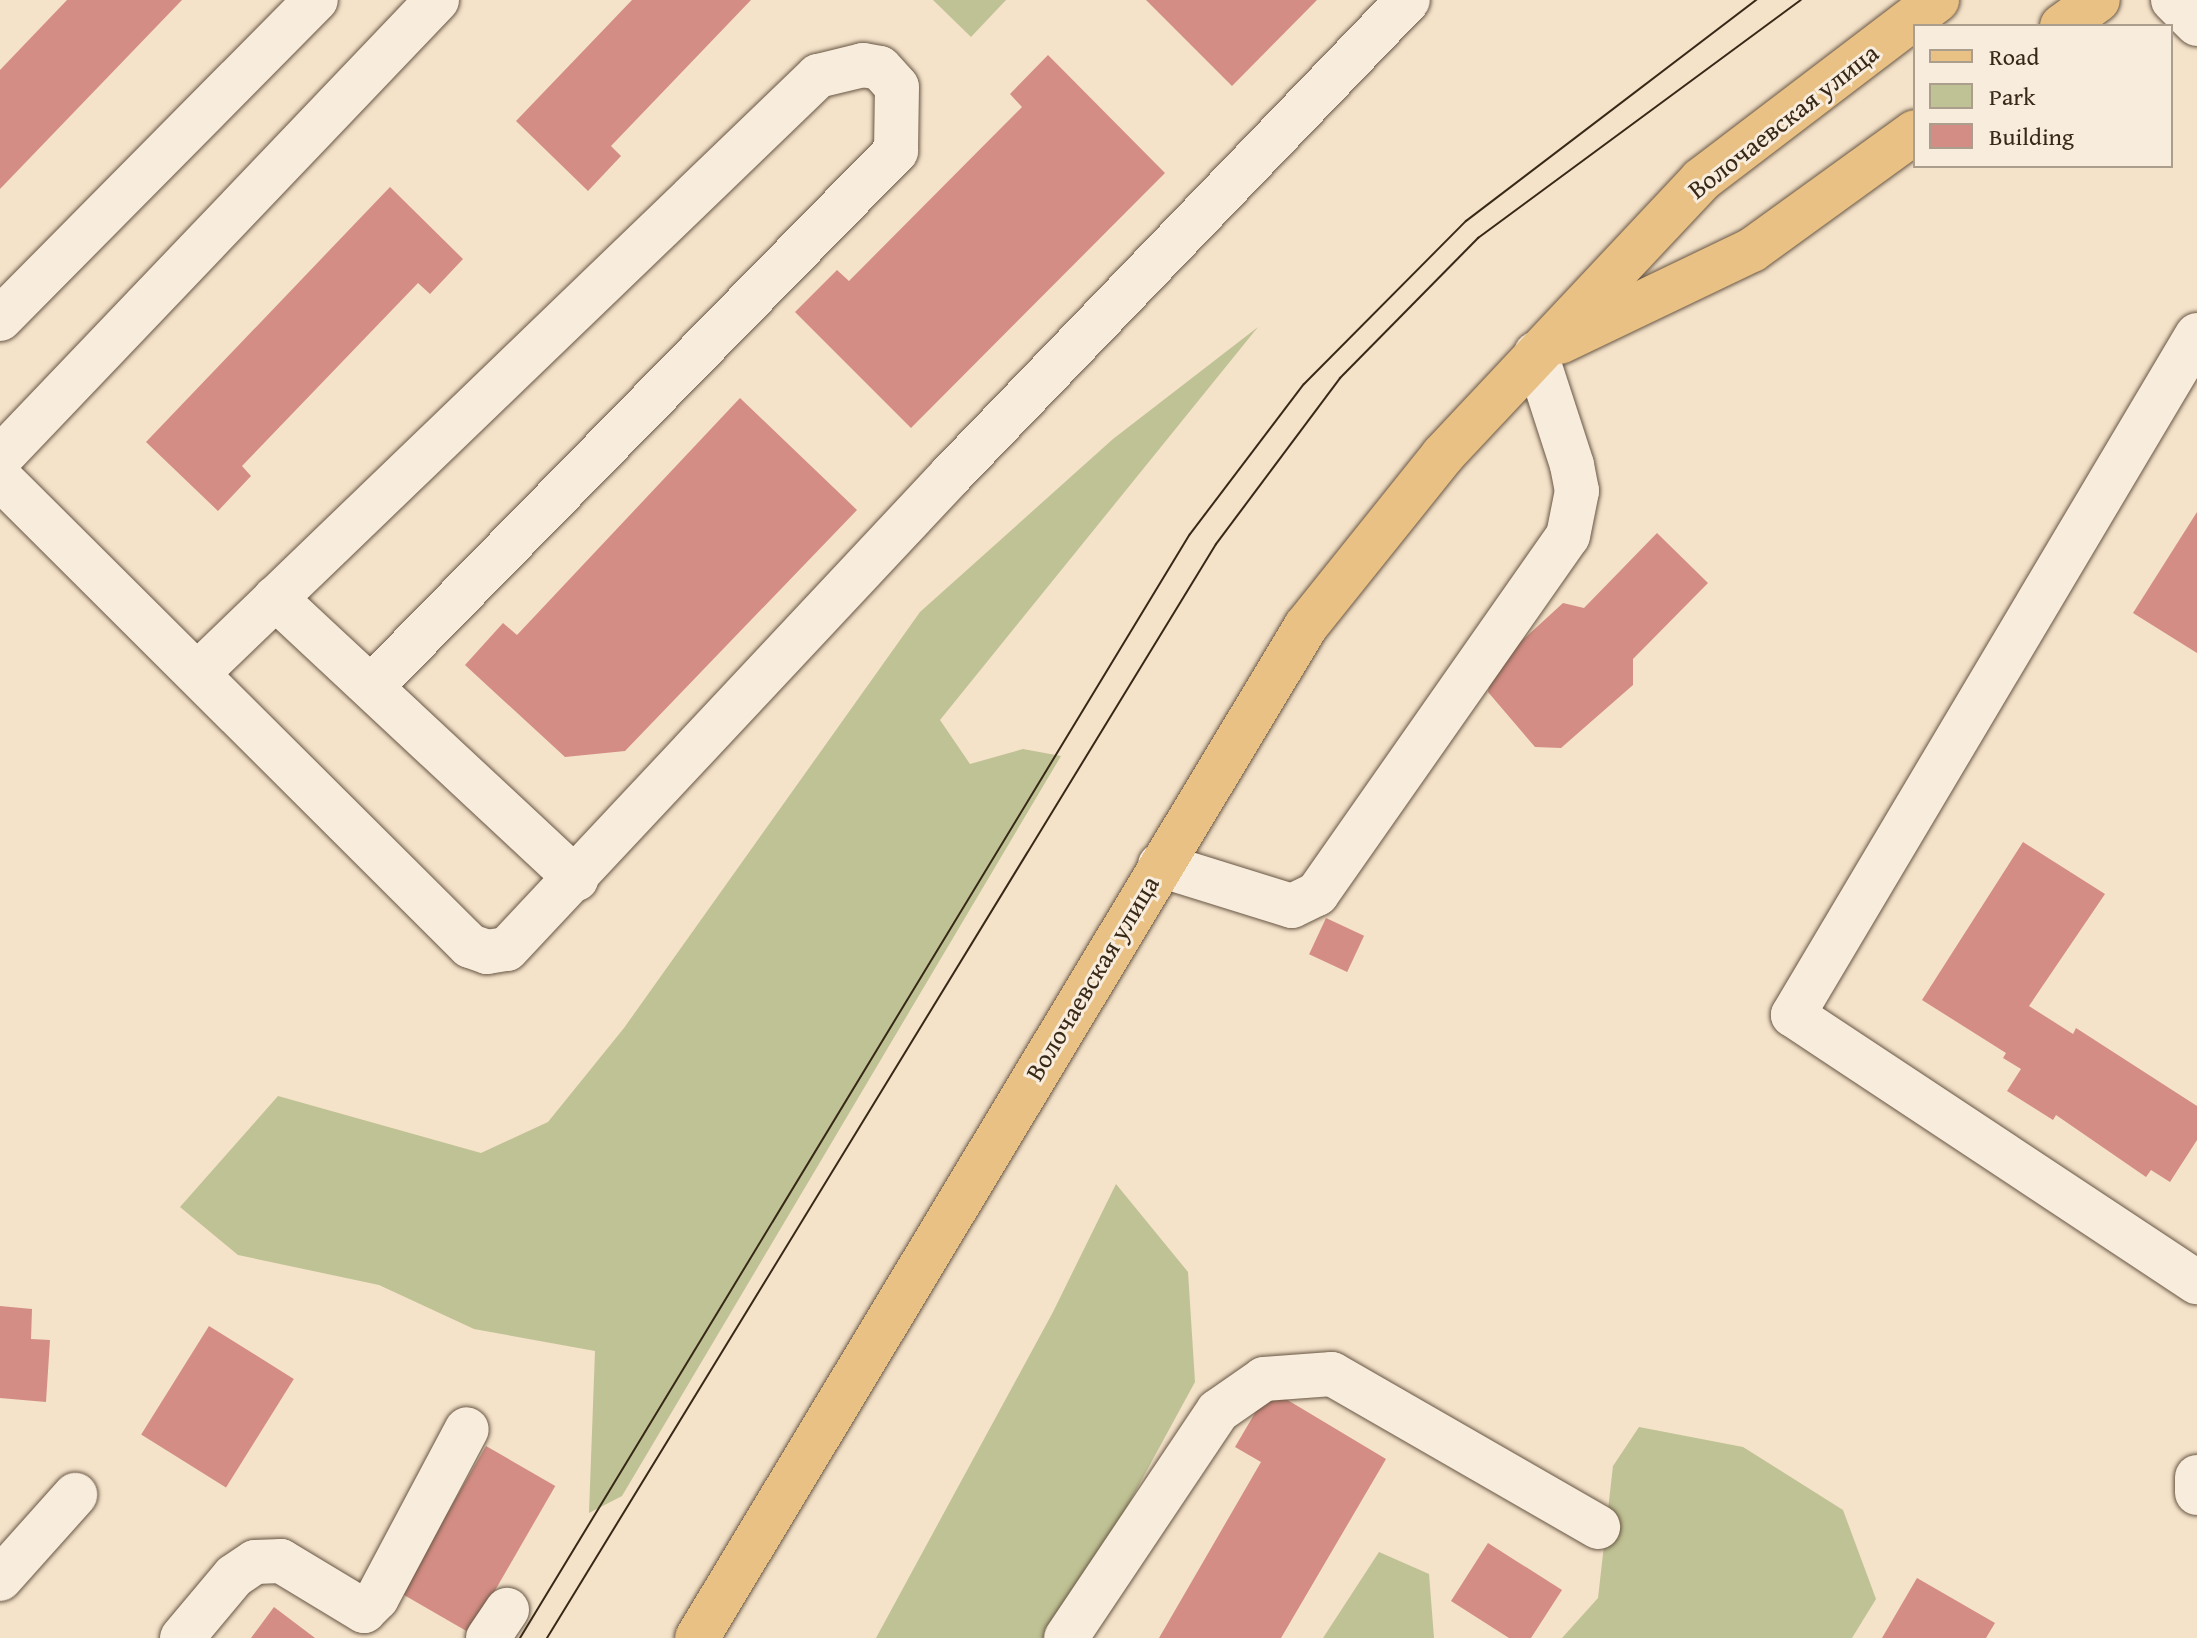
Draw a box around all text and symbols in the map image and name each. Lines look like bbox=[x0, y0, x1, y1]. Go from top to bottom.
legend bbox=[1913, 24, 2173, 168]
street label: Волочаевская улица bbox=[1681, 37, 1885, 205]
text: Road bbox=[1989, 39, 2039, 74]
text: Park bbox=[1989, 79, 2035, 114]
text: Building bbox=[1989, 119, 2074, 154]
street label: Волочаевская улица bbox=[1019, 870, 1165, 1086]

